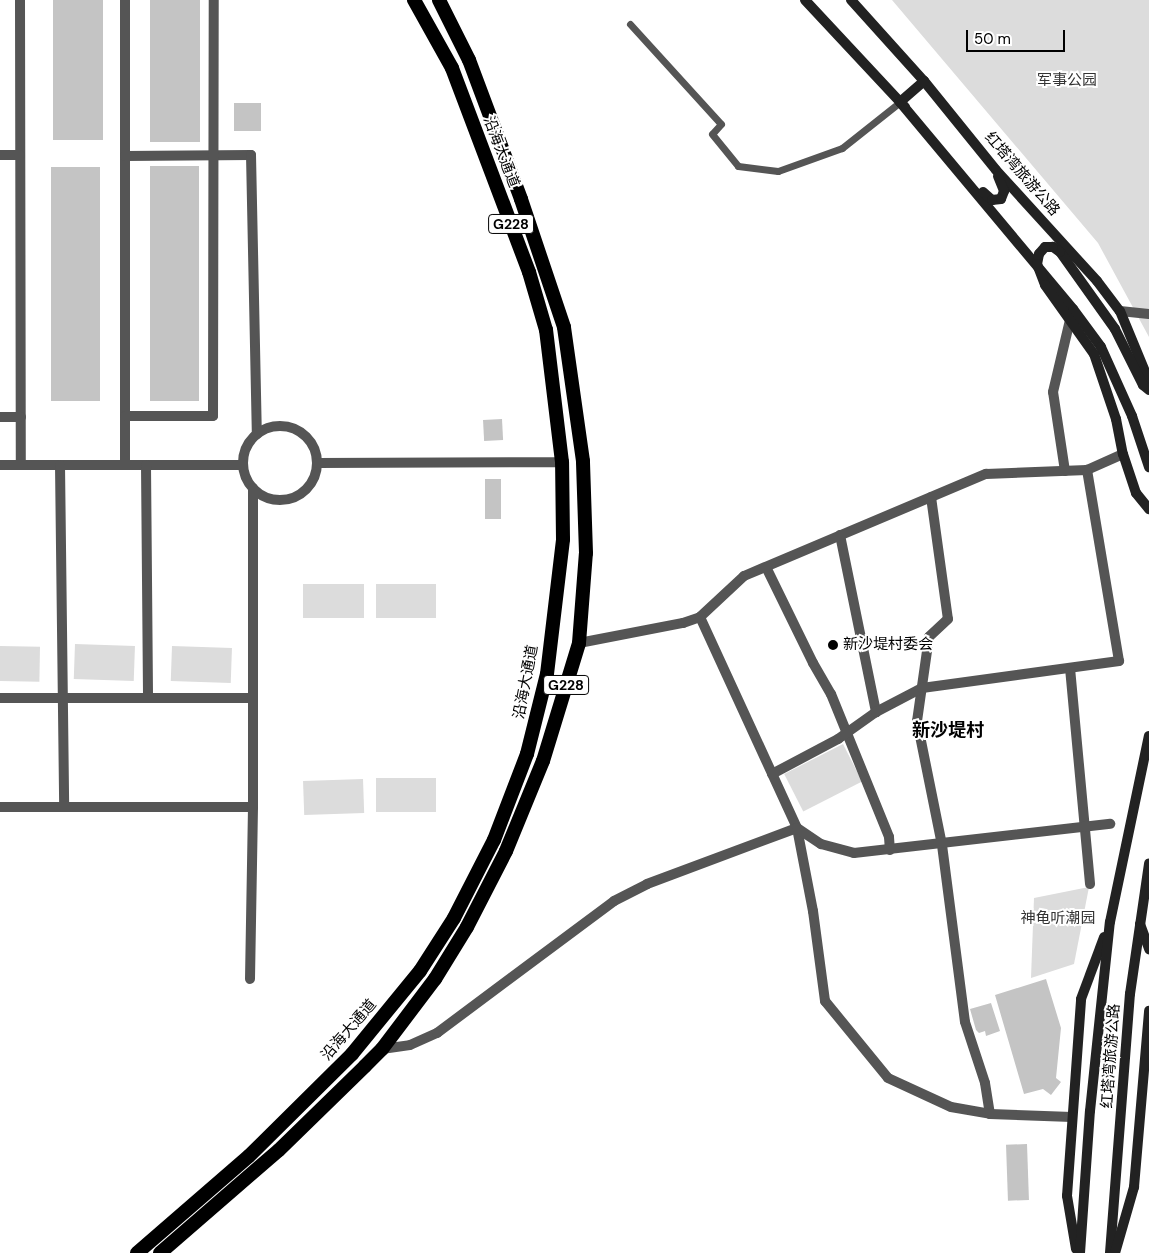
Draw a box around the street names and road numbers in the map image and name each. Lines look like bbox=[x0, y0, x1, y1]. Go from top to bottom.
street label: 沿海大通道 bbox=[479, 114, 523, 190]
street label: 红塔湾旅游公路 bbox=[981, 128, 1063, 220]
road number: G228 bbox=[487, 212, 535, 235]
street label: 沿海大通道 bbox=[510, 643, 542, 721]
road number: G228 bbox=[542, 674, 590, 696]
street label: 沿海大通道 bbox=[318, 996, 380, 1064]
street label: 红塔湾旅游公路 bbox=[1098, 1003, 1124, 1109]

